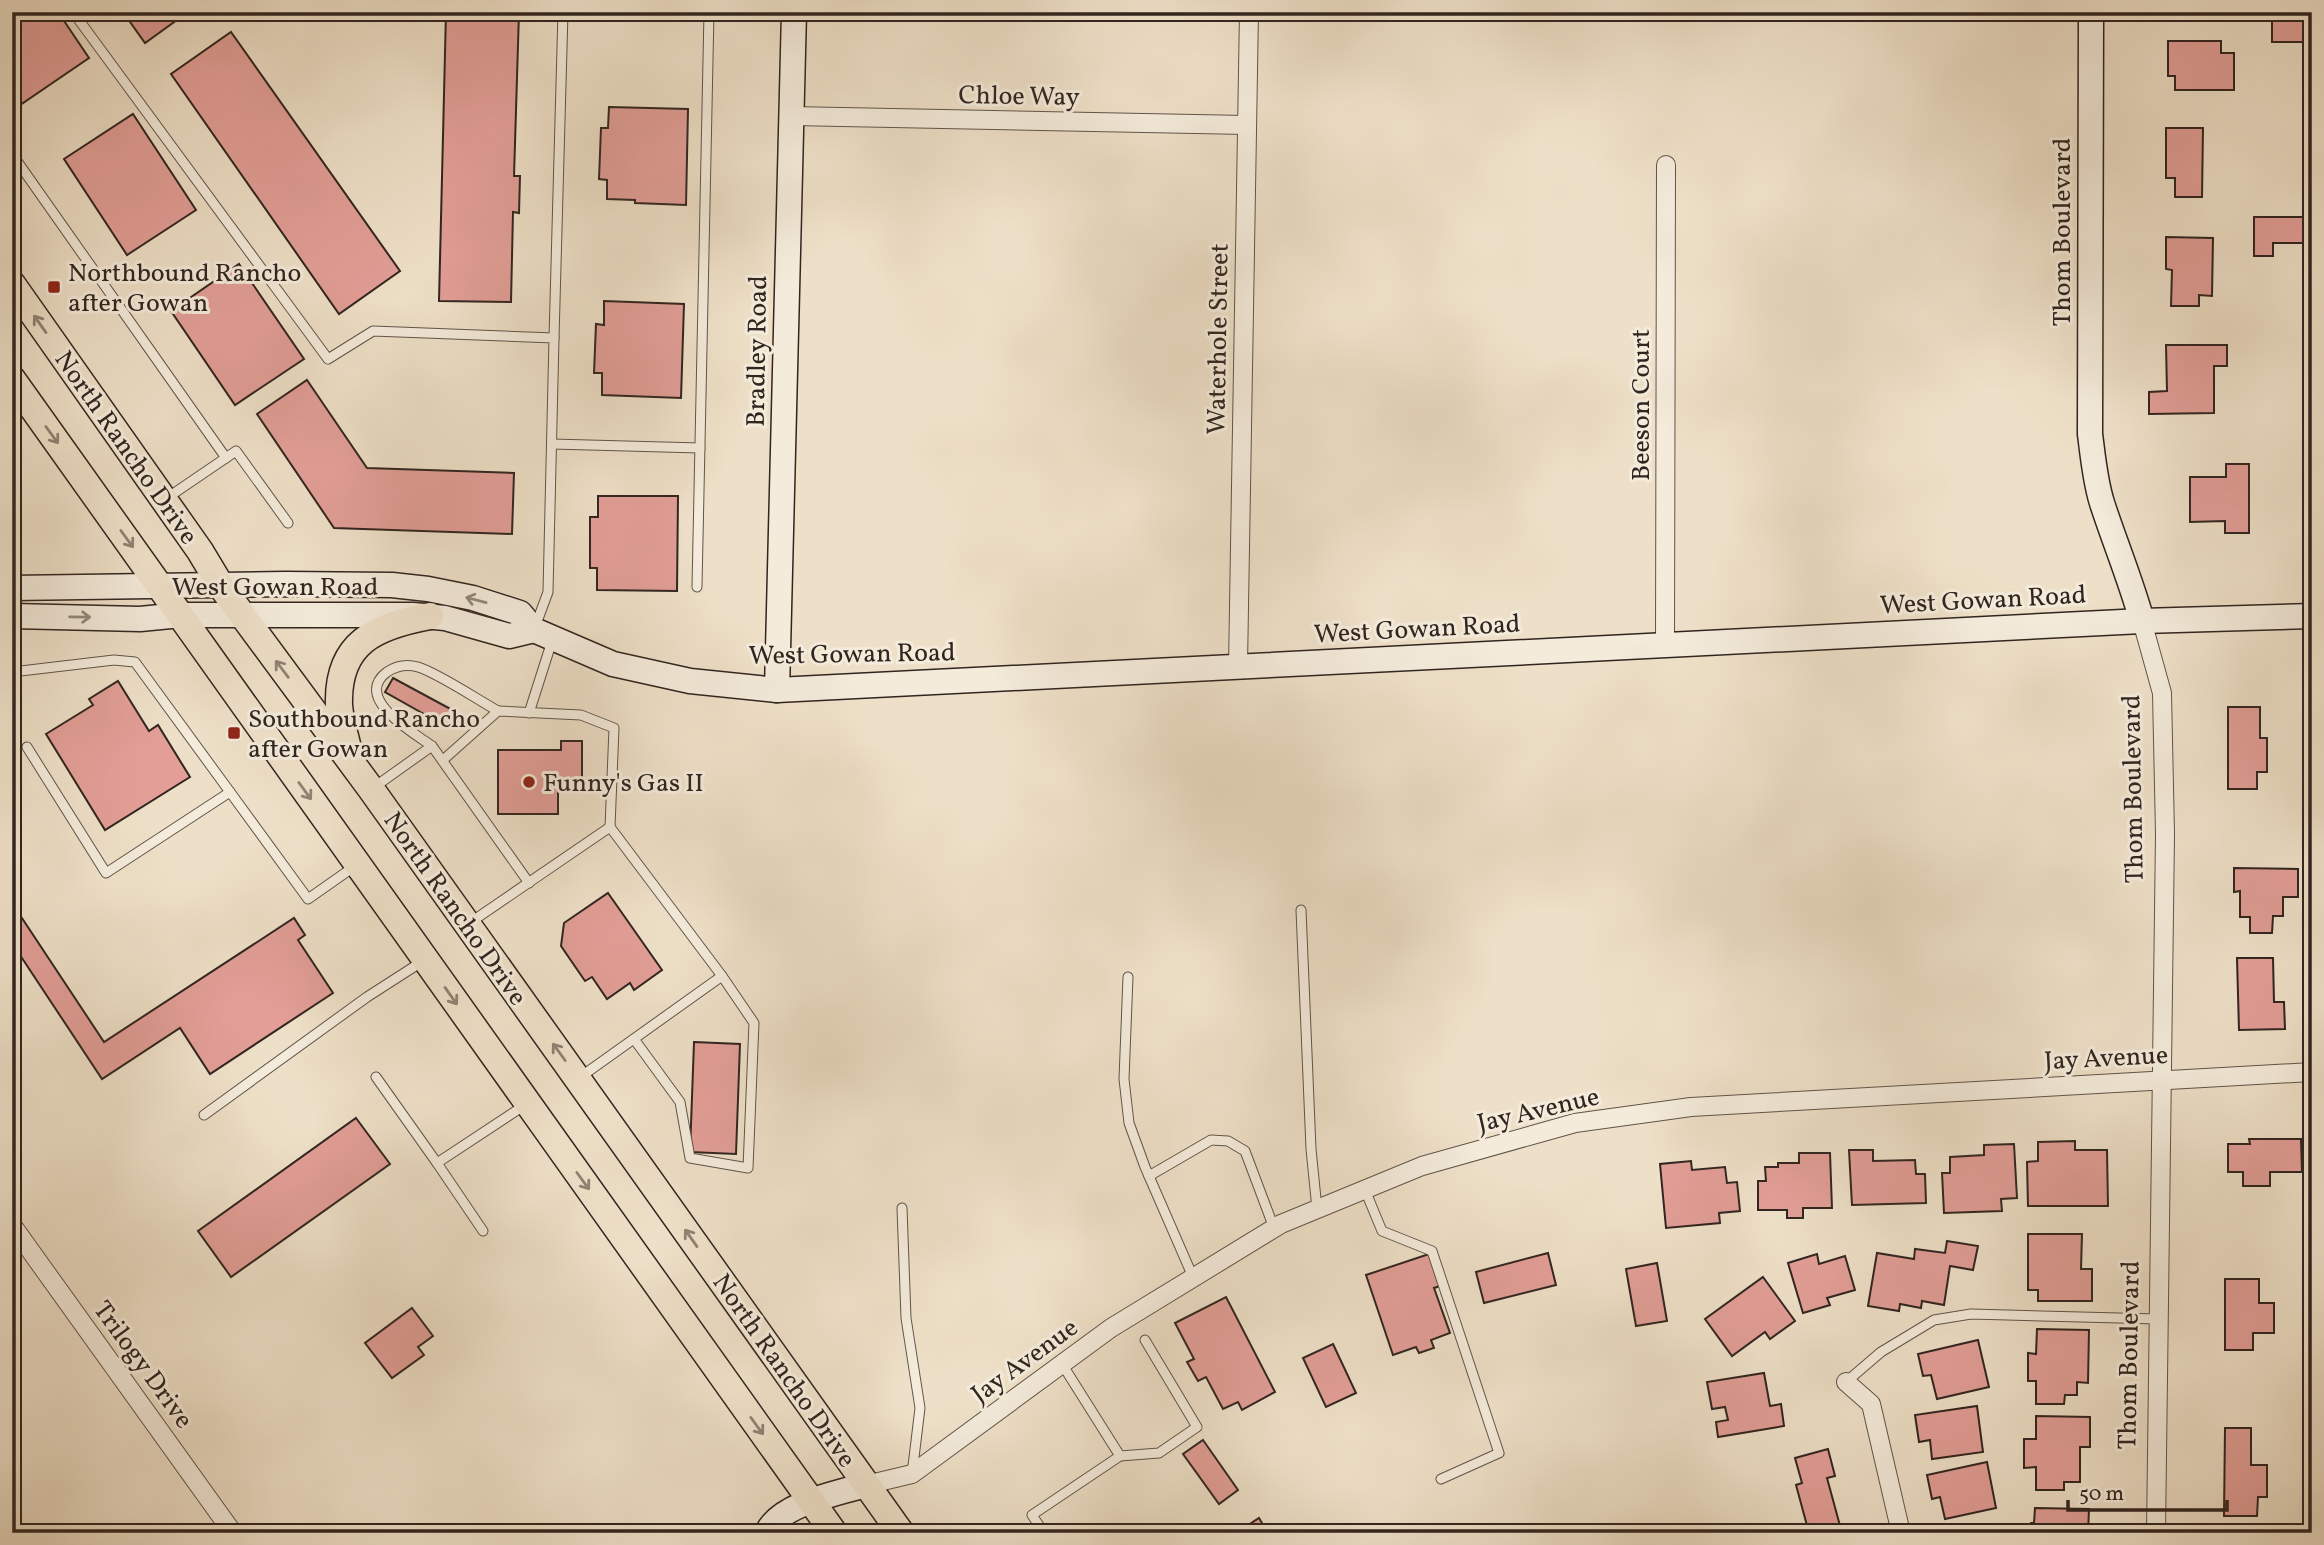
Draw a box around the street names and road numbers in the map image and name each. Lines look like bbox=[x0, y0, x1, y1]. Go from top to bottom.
street label: Chloe Way bbox=[958, 78, 1080, 116]
street label: Thom Boulevard bbox=[2045, 138, 2081, 327]
street label: Waterhole Street bbox=[1199, 243, 1239, 435]
street label: Bradley Road bbox=[739, 275, 777, 427]
street label: Beeson Court bbox=[1624, 329, 1660, 481]
street label: North Rancho Drive bbox=[45, 344, 206, 552]
street label: West Gowan Road bbox=[172, 570, 378, 606]
street label: West Gowan Road bbox=[1879, 578, 2087, 624]
street label: West Gowan Road bbox=[1313, 607, 1521, 653]
street label: West Gowan Road bbox=[748, 635, 956, 675]
street label: Thom Boulevard bbox=[2114, 694, 2154, 884]
street label: North Rancho Drive bbox=[374, 805, 535, 1013]
street label: Jay Avenue bbox=[2043, 1038, 2169, 1080]
street label: Jay Avenue bbox=[1474, 1079, 1603, 1142]
street label: Thom Boulevard bbox=[2110, 1260, 2150, 1450]
street label: North Rancho Drive bbox=[703, 1267, 864, 1475]
street label: Trilogy Drive bbox=[84, 1294, 201, 1436]
street label: Jay Avenue bbox=[964, 1311, 1086, 1413]

